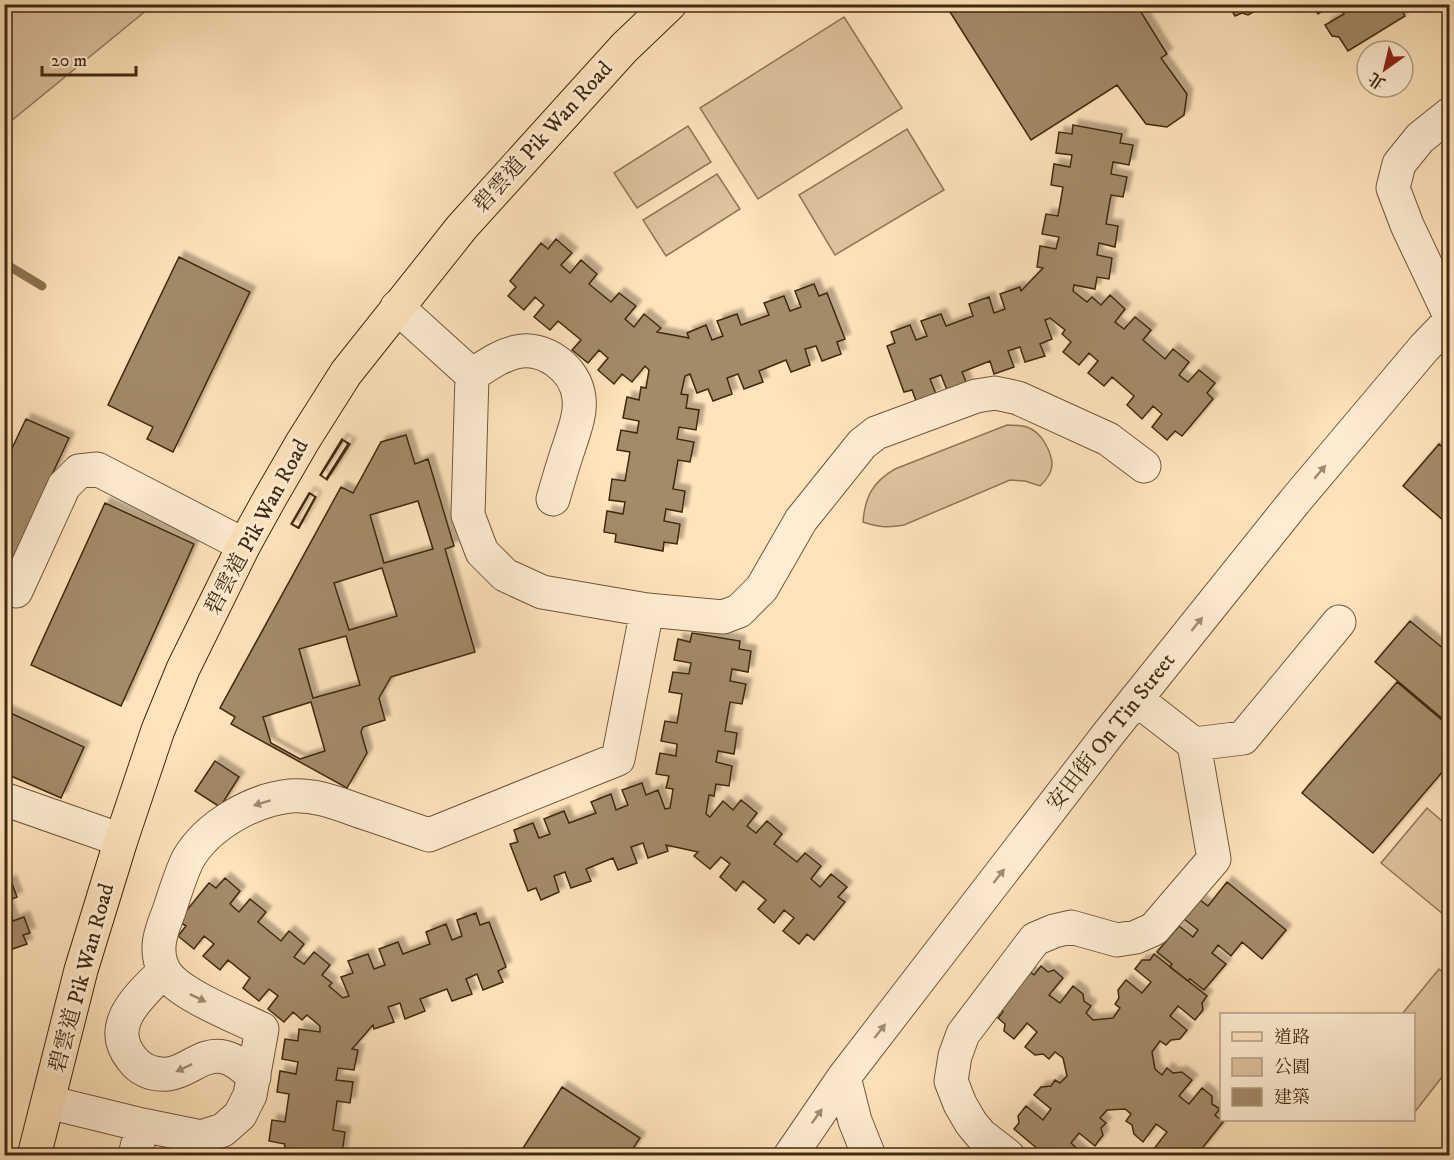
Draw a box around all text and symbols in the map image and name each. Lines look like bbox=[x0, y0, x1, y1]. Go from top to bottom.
scale bar bbox=[42, 39, 136, 77]
north arrow bbox=[1355, 39, 1415, 99]
text: 20 m bbox=[51, 50, 87, 72]
street label: 碧雲道 Pik Wan Road bbox=[468, 56, 618, 218]
text: 北 bbox=[1365, 68, 1389, 93]
street label: 碧雲道 Pik Wan Road bbox=[199, 435, 315, 619]
one-way arrow bbox=[1313, 464, 1326, 480]
one-way arrow bbox=[1190, 616, 1203, 632]
street label: 安田街 On Tin Street bbox=[1041, 648, 1181, 816]
one-way arrow bbox=[253, 799, 271, 808]
one-way arrow bbox=[992, 869, 1004, 884]
street label: 碧雲道 Pik Wan Road bbox=[44, 880, 120, 1076]
one-way arrow bbox=[190, 994, 207, 1003]
legend bbox=[1220, 1013, 1415, 1121]
one-way arrow bbox=[873, 1023, 886, 1039]
text: 道路 bbox=[1274, 1027, 1310, 1049]
text: 公園 bbox=[1274, 1057, 1310, 1079]
one-way arrow bbox=[175, 1063, 192, 1072]
text: 建築 bbox=[1274, 1087, 1310, 1109]
one-way arrow bbox=[811, 1109, 823, 1125]

